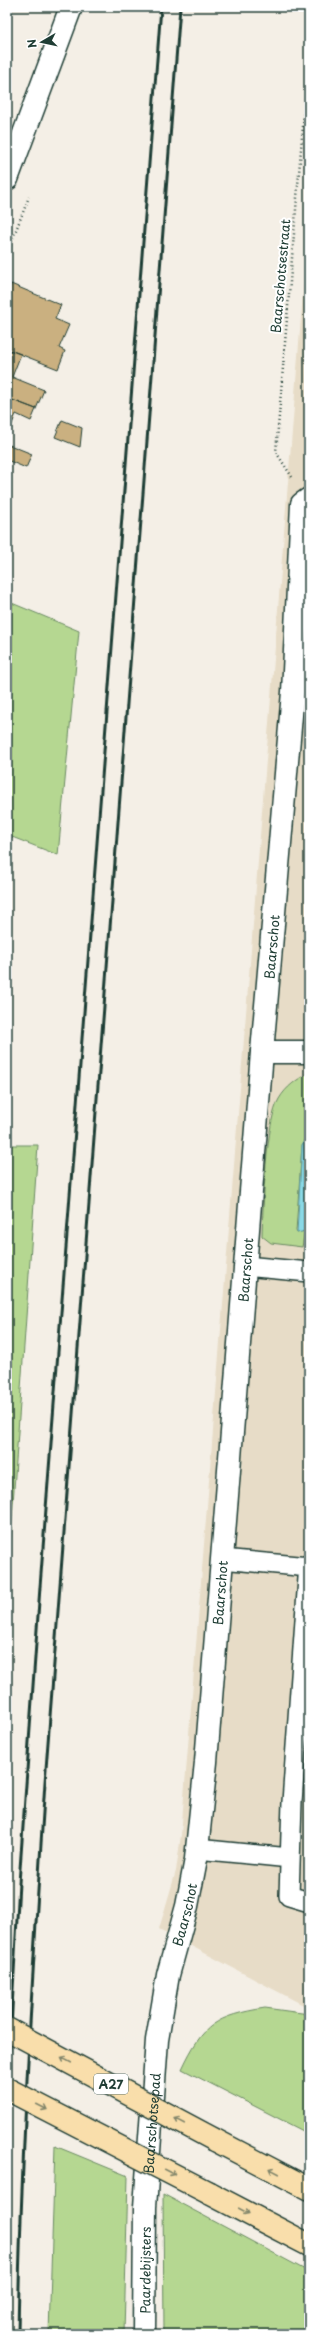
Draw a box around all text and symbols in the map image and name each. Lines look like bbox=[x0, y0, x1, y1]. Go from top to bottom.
north arrow bbox=[22, 22, 62, 62]
text: N bbox=[23, 38, 41, 49]
street label: Baarschotsestraat bbox=[266, 218, 294, 334]
street label: Baarschot bbox=[259, 914, 283, 980]
street label: Baarschot bbox=[233, 1237, 257, 1303]
street label: Baarschot bbox=[207, 1560, 231, 1626]
street label: Baarschot bbox=[167, 1881, 201, 1948]
one-way arrow bbox=[60, 2056, 72, 2063]
street label: Baarschotsepad bbox=[138, 2072, 164, 2174]
road number: A27 bbox=[94, 2074, 128, 2094]
one-way arrow bbox=[35, 2104, 47, 2111]
one-way arrow bbox=[175, 2117, 187, 2125]
one-way arrow bbox=[269, 2166, 281, 2174]
one-way arrow bbox=[164, 2169, 176, 2177]
one-way arrow bbox=[237, 2207, 249, 2215]
street label: Paardebijsters bbox=[135, 2226, 154, 2314]

